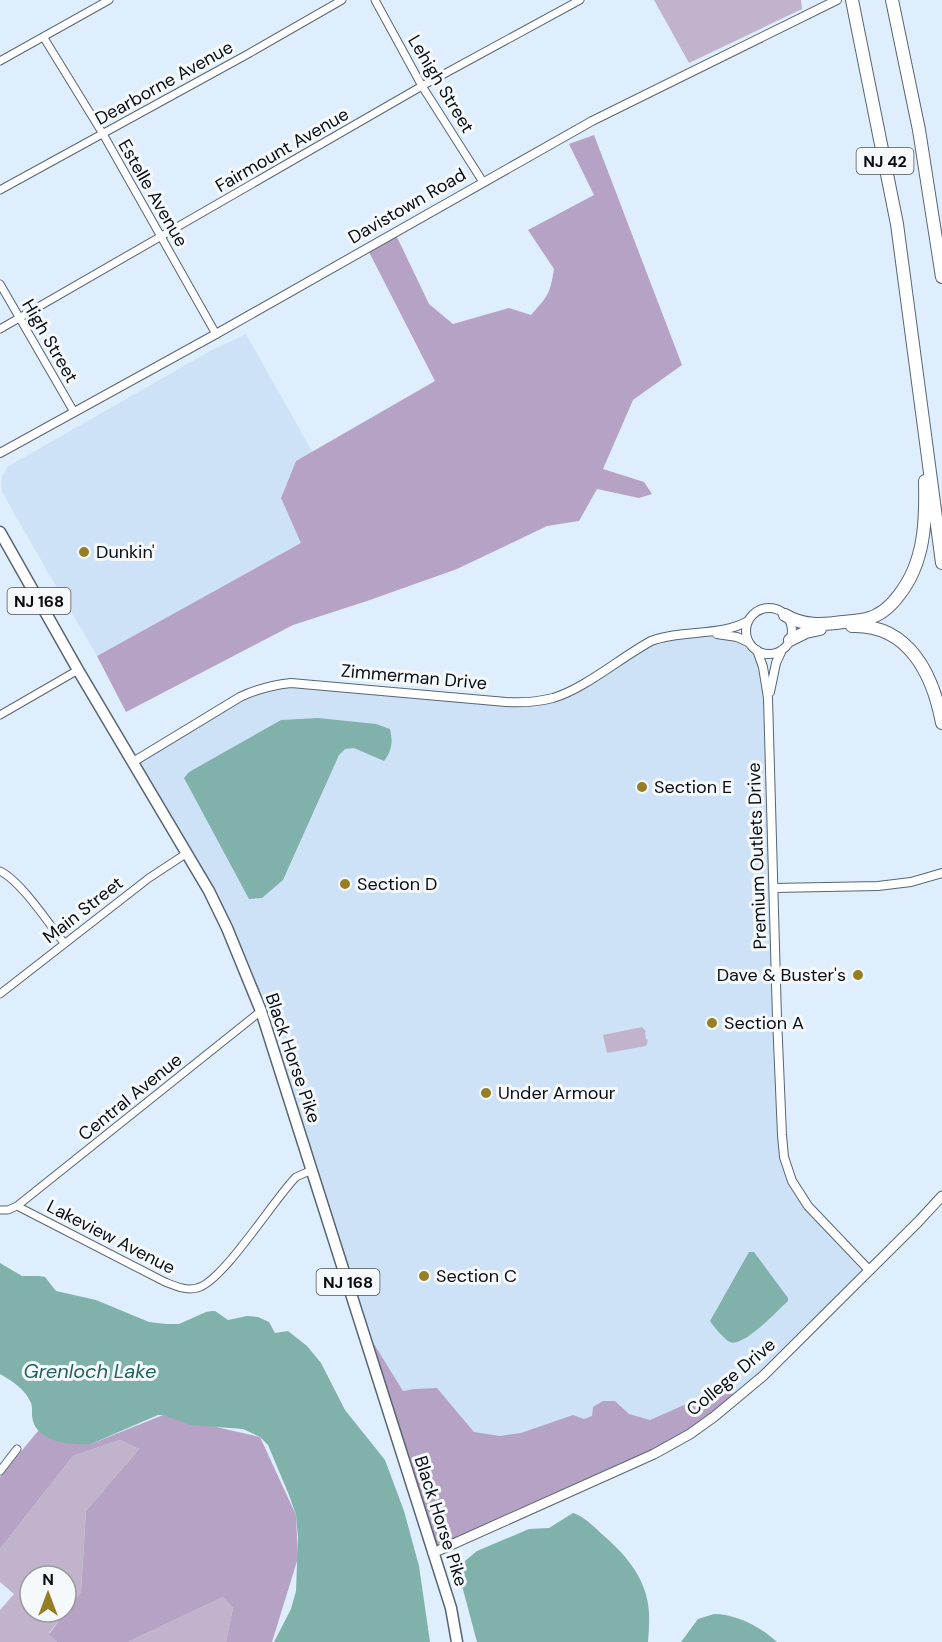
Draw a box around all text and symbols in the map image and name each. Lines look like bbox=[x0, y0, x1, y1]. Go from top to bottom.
street label: Lehigh Street bbox=[402, 31, 480, 137]
street label: Dearborne Avenue bbox=[91, 35, 237, 131]
street label: Fairmount Avenue bbox=[211, 102, 353, 198]
street label: Estelle Avenue bbox=[113, 135, 193, 251]
road number: NJ 42 bbox=[856, 148, 914, 174]
street label: Davistown Road bbox=[344, 163, 470, 249]
street label: High Street bbox=[16, 295, 84, 387]
place label: Dunkin' bbox=[96, 540, 155, 564]
marker: Dunkin' bbox=[77, 545, 91, 559]
road number: NJ 168 bbox=[8, 588, 70, 614]
street label: Zimmerman Drive bbox=[340, 659, 488, 695]
street label: Premium Outlets Drive bbox=[742, 762, 772, 950]
place label: Section E bbox=[654, 775, 732, 799]
marker: Section E bbox=[635, 780, 649, 794]
street label: Main Street bbox=[38, 871, 128, 949]
place label: Section D bbox=[357, 872, 437, 896]
marker: Section D bbox=[338, 877, 352, 891]
place label: Dave & Buster's bbox=[717, 963, 846, 987]
marker: Dave & Buster's bbox=[851, 968, 865, 982]
street label: Black Horse Pike bbox=[260, 990, 326, 1126]
place label: Section A bbox=[724, 1011, 804, 1035]
marker: Section A bbox=[705, 1016, 719, 1030]
street label: Central Avenue bbox=[73, 1048, 187, 1146]
place label: Under Armour bbox=[498, 1081, 616, 1105]
marker: Under Armour bbox=[479, 1086, 493, 1100]
street label: Lakeview Avenue bbox=[43, 1194, 179, 1280]
place label: Section C bbox=[436, 1264, 517, 1288]
road number: NJ 168 bbox=[316, 1269, 380, 1295]
marker: Section C bbox=[417, 1269, 431, 1283]
street label: College Drive bbox=[681, 1333, 781, 1421]
water label: Grenloch Lake bbox=[23, 1358, 157, 1384]
street label: Black Horse Pike bbox=[409, 1453, 473, 1589]
north arrow bbox=[18, 1564, 78, 1624]
text: N bbox=[42, 1569, 54, 1590]

